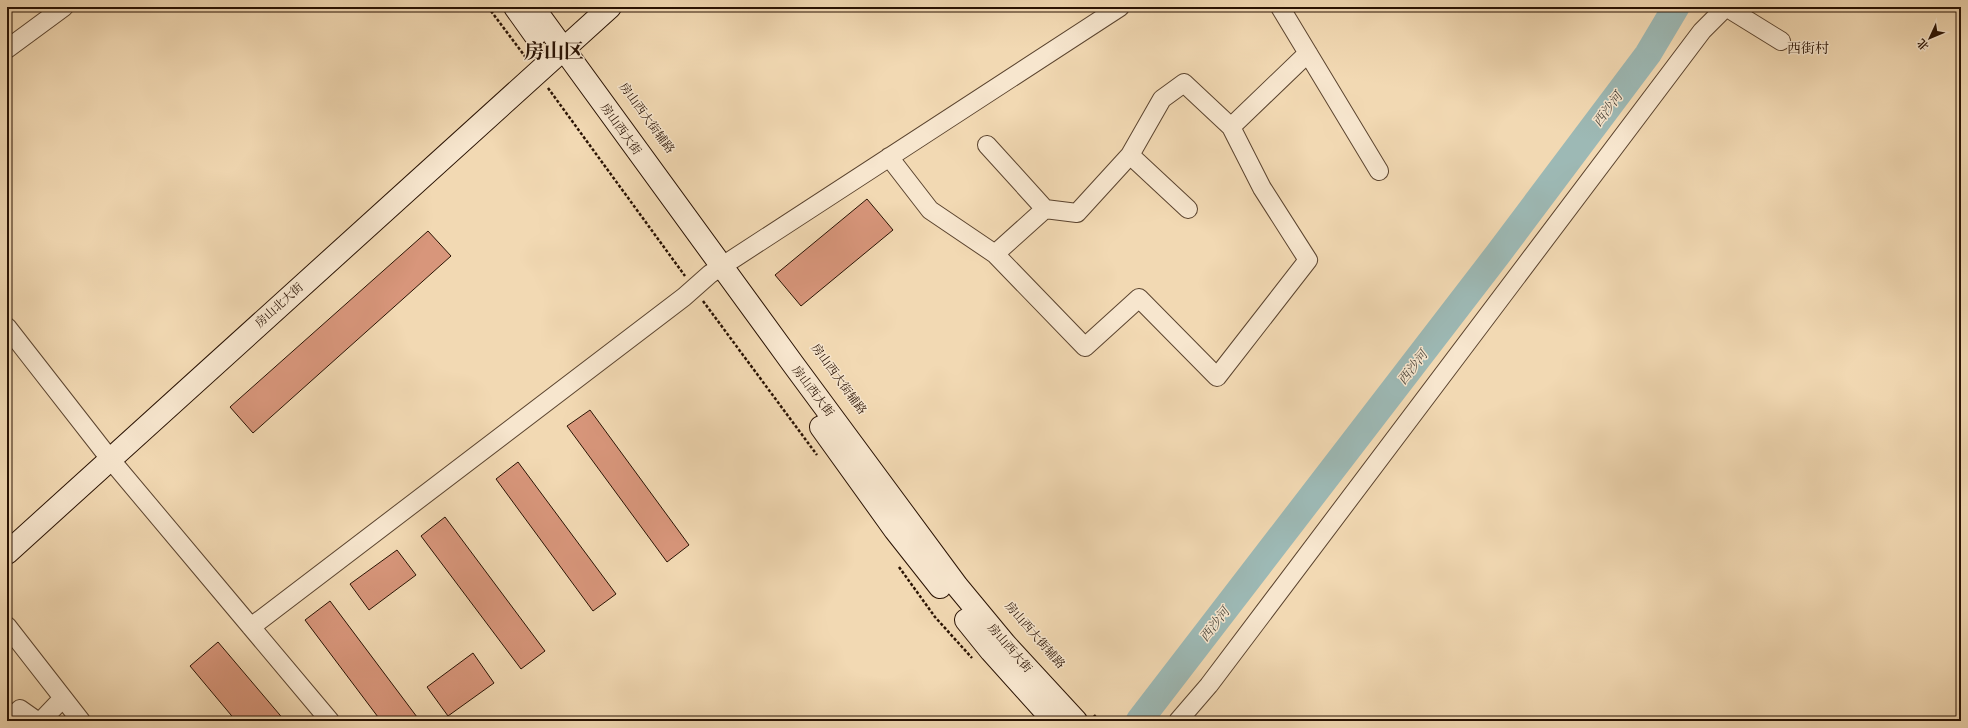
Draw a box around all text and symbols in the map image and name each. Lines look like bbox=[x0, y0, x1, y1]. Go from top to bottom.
north arrow bbox=[1910, 18, 1950, 58]
text: 北 bbox=[1914, 35, 1932, 54]
district label: 房山区 bbox=[524, 38, 584, 65]
district label: 西街村 bbox=[1787, 39, 1829, 58]
street label: 房山西大街辅路 bbox=[616, 80, 678, 156]
water label: 西沙河 bbox=[1589, 87, 1627, 130]
street label: 房山西大街 bbox=[598, 100, 644, 158]
street label: 房山北大街 bbox=[251, 278, 307, 331]
street label: 房山西大街辅路 bbox=[808, 341, 870, 417]
water label: 西沙河 bbox=[1394, 345, 1432, 388]
street label: 房山西大街 bbox=[789, 363, 837, 419]
street label: 房山西大街辅路 bbox=[1002, 599, 1068, 671]
water label: 西沙河 bbox=[1196, 602, 1234, 645]
street label: 房山西大街 bbox=[985, 621, 1035, 675]

